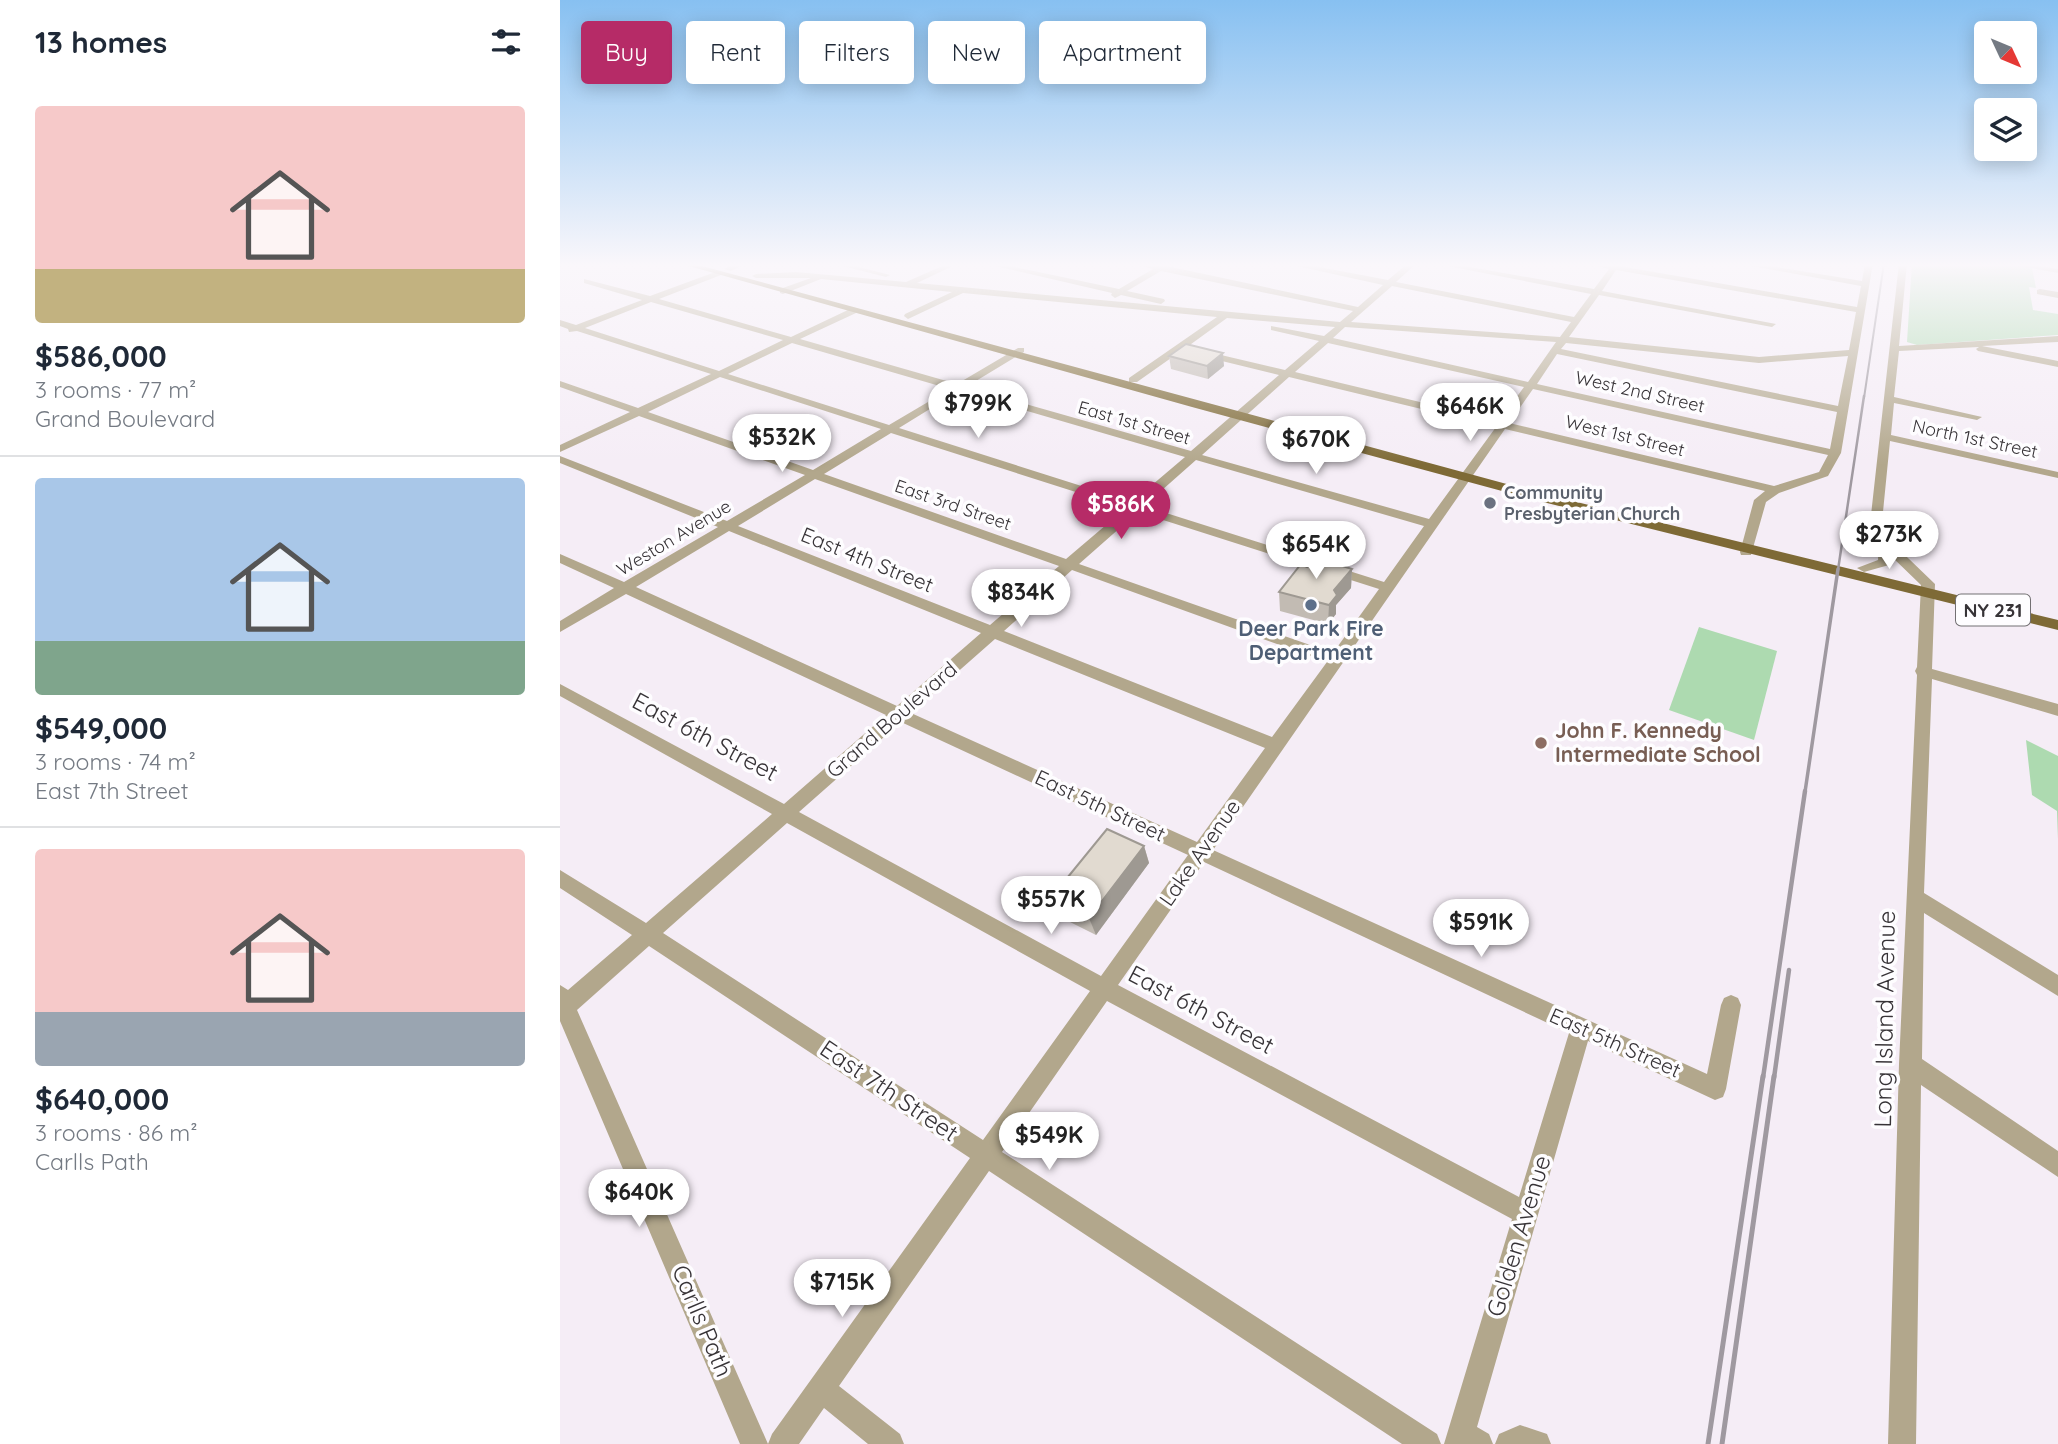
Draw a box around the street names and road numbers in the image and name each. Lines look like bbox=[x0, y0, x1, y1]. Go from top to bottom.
street label: West 2nd Street bbox=[1573, 365, 1707, 418]
street label: East 1st Street bbox=[1075, 395, 1193, 450]
street label: West 1st Street bbox=[1563, 410, 1687, 461]
street label: North 1st Street bbox=[1910, 414, 2040, 463]
street label: East 3rd Street bbox=[892, 474, 1014, 535]
street label: Weston Avenue bbox=[612, 494, 735, 581]
street label: East 4th Street bbox=[797, 521, 937, 597]
road number: NY 231 bbox=[1956, 594, 2030, 625]
street label: Grand Boulevard bbox=[821, 655, 962, 783]
street label: East 6th Street bbox=[627, 685, 784, 787]
street label: East 5th Street bbox=[1031, 764, 1170, 847]
street label: Lake Avenue bbox=[1153, 794, 1245, 911]
street label: Long Island Avenue bbox=[1867, 910, 1901, 1128]
street label: East 6th Street bbox=[1123, 958, 1280, 1060]
street label: East 5th Street bbox=[1546, 1002, 1685, 1083]
street label: East 7th Street bbox=[815, 1033, 964, 1147]
street label: Golden Avenue bbox=[1479, 1151, 1557, 1320]
street label: Carlls Path bbox=[666, 1260, 740, 1381]

